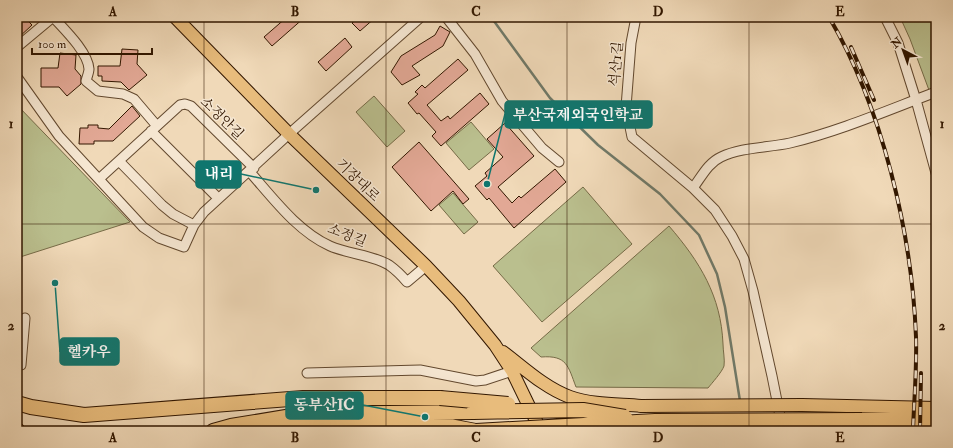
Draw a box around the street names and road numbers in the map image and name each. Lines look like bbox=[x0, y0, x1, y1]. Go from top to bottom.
street label: 석산1길 bbox=[606, 41, 626, 87]
street label: 소정안길 bbox=[197, 93, 247, 143]
street label: 기장대로 bbox=[333, 155, 384, 205]
street label: 소정길 bbox=[325, 220, 369, 250]

